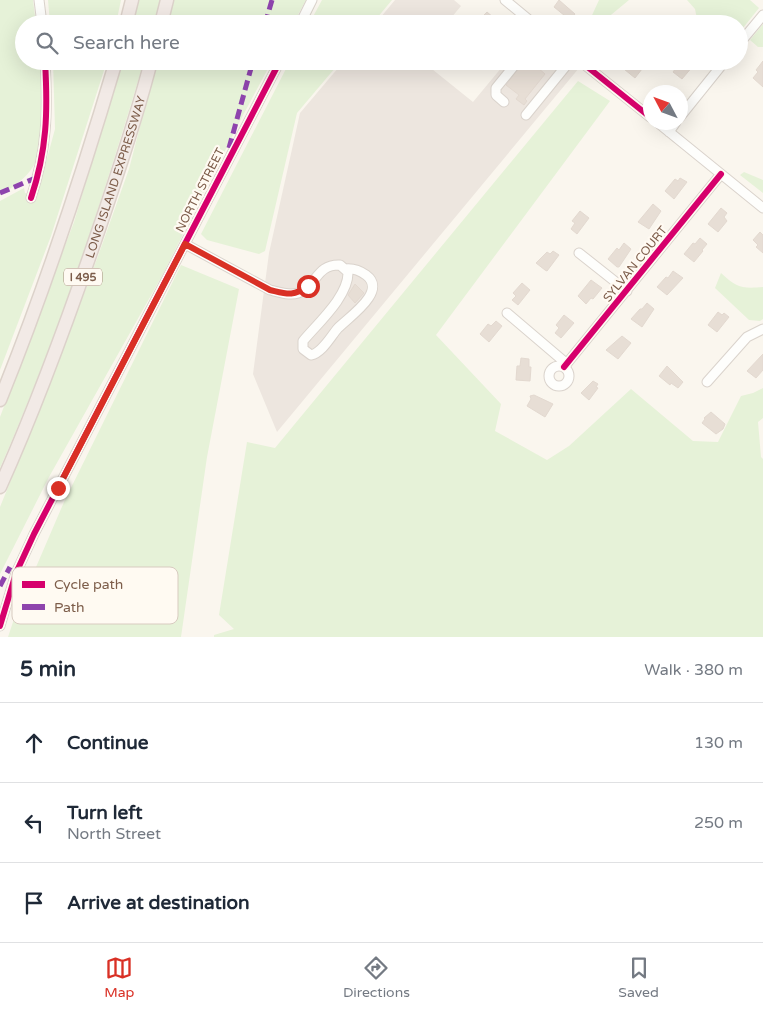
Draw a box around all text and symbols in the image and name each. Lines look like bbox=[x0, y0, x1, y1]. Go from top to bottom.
search box bbox=[15, 15, 748, 70]
icon: search bbox=[33, 29, 61, 57]
text: Search here bbox=[73, 32, 180, 54]
north arrow bbox=[643, 85, 688, 130]
street label: LONG ISLAND EXPRESSWAY bbox=[83, 94, 148, 260]
street label: NORTH STREET bbox=[173, 145, 228, 235]
street label: SYLVAN COURT bbox=[600, 223, 670, 305]
road number: I 495 bbox=[64, 268, 102, 286]
route start bbox=[297, 275, 320, 298]
route end bbox=[47, 477, 70, 500]
legend bbox=[12, 567, 178, 624]
text: Cycle path bbox=[54, 576, 123, 593]
text: Path bbox=[54, 599, 85, 616]
text: 5 min bbox=[20, 657, 76, 682]
text: Walk · 380 m bbox=[644, 660, 743, 680]
icon: ahead bbox=[20, 729, 48, 757]
text: Continue bbox=[67, 732, 149, 754]
text: 130 m bbox=[694, 733, 743, 753]
text: Turn left bbox=[67, 802, 143, 824]
icon: left bbox=[20, 809, 48, 837]
text: 250 m bbox=[694, 813, 743, 833]
text: North Street bbox=[67, 824, 161, 844]
icon: arrive bbox=[20, 889, 48, 917]
text: Arrive at destination bbox=[67, 892, 250, 914]
tab: Map bbox=[104, 954, 134, 1001]
tab: Directions bbox=[343, 954, 410, 1001]
tab: Saved bbox=[618, 954, 659, 1001]

